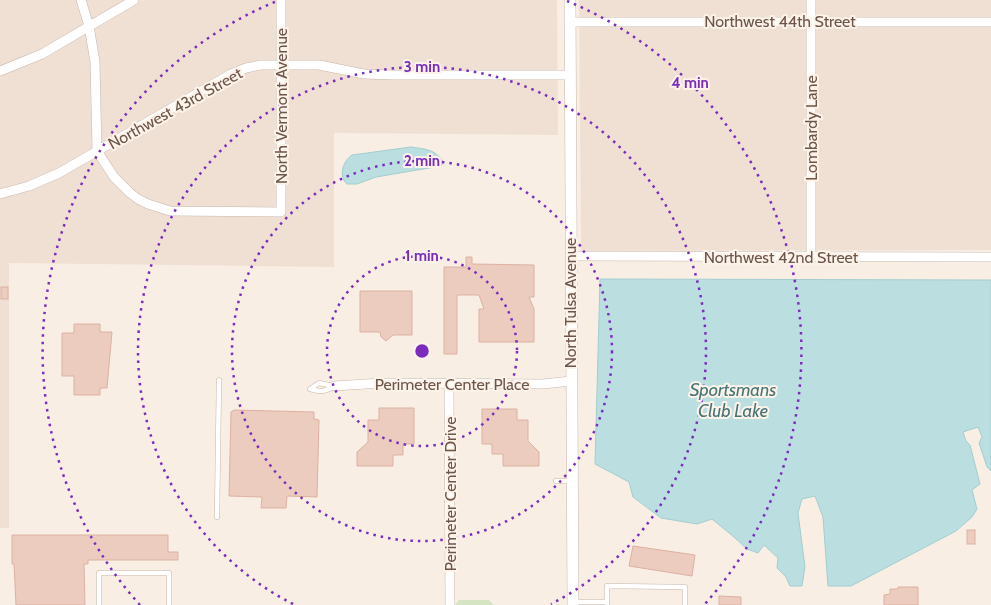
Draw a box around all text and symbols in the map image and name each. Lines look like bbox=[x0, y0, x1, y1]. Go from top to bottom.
street label: Northwest 44th Street bbox=[704, 12, 856, 31]
street label: North Vermont Avenue bbox=[272, 28, 291, 184]
text: 3 min bbox=[404, 58, 440, 76]
street label: Northwest 43rd Street bbox=[105, 63, 246, 153]
text: 4 min bbox=[671, 74, 709, 92]
street label: Lombardy Lane bbox=[802, 75, 821, 181]
text: 2 min bbox=[404, 152, 440, 170]
street label: North Tulsa Avenue bbox=[561, 238, 580, 368]
text: 1 min bbox=[405, 247, 439, 265]
street label: Northwest 42nd Street bbox=[704, 248, 859, 267]
centre of rings bbox=[413, 342, 431, 360]
street label: Perimeter Center Place bbox=[375, 375, 529, 394]
water label: Sportsmans Club Lake bbox=[690, 379, 776, 422]
street label: Perimeter Center Drive bbox=[441, 417, 460, 571]

